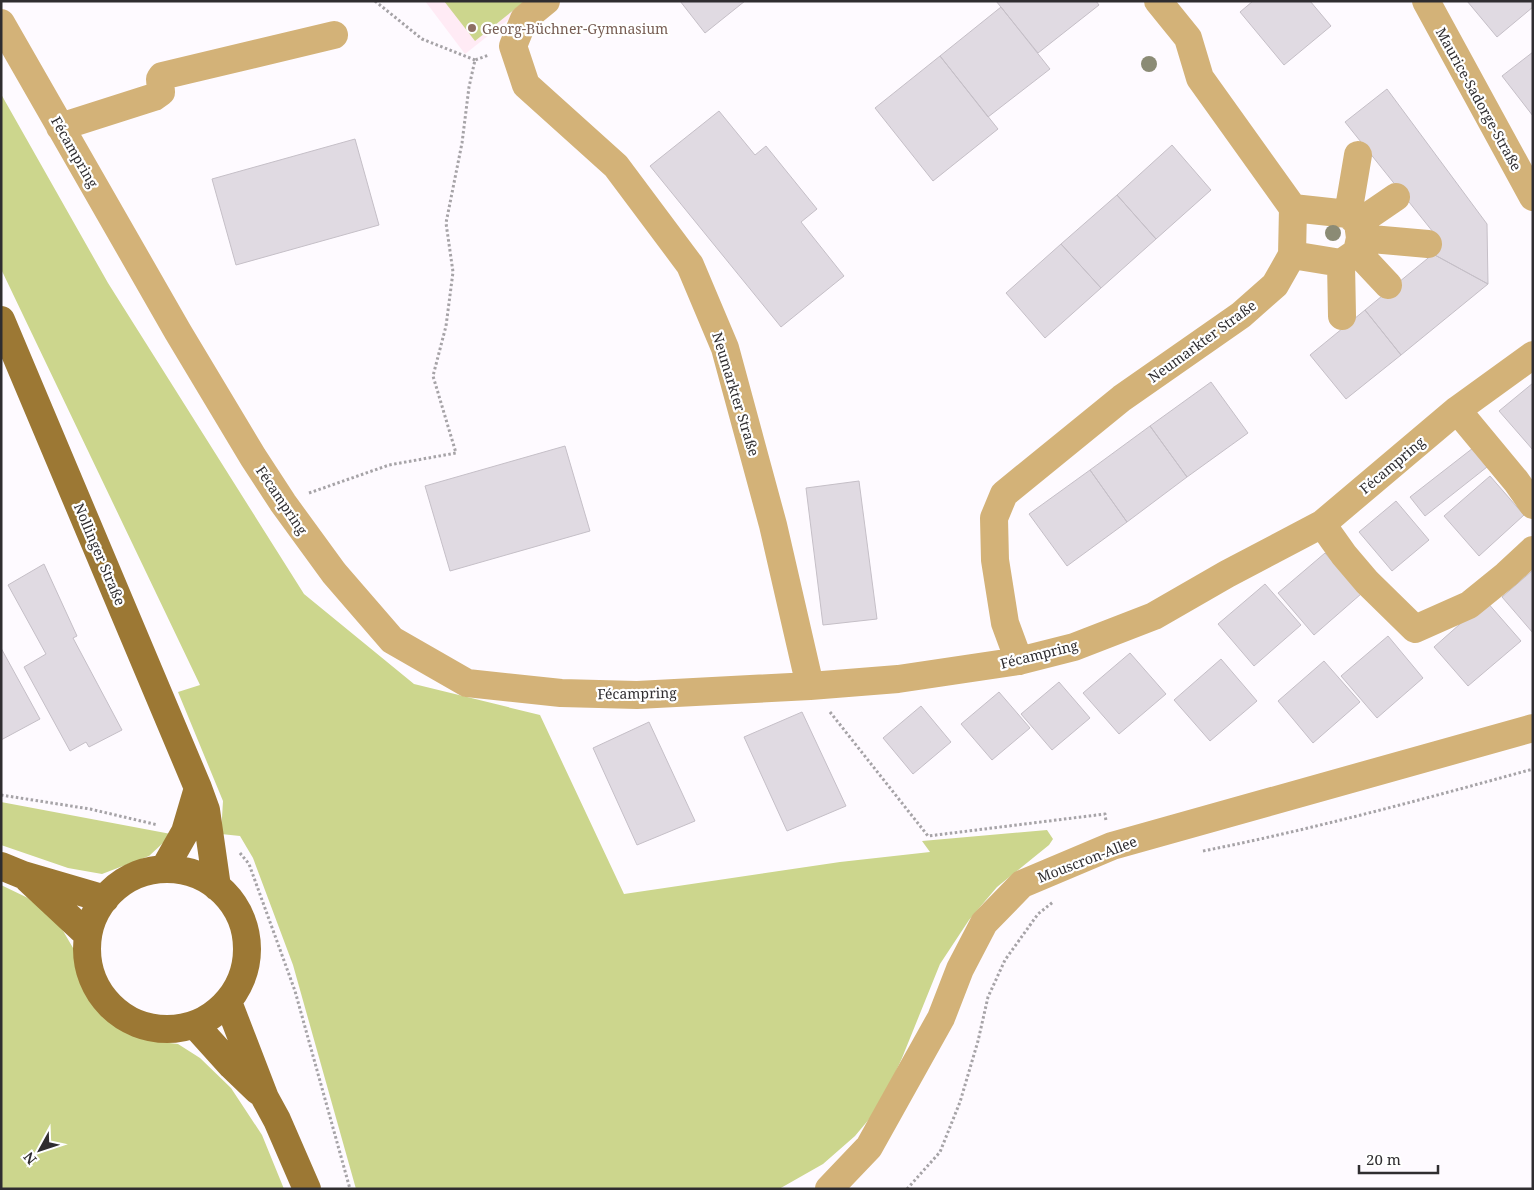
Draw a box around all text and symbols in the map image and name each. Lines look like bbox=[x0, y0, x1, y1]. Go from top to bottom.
place label: Georg-Büchner-Gymnasium bbox=[482, 19, 668, 38]
marker: Georg-Büchner-Gymnasium bbox=[466, 22, 478, 34]
street label: Maurice-Sadorge-Straße bbox=[1432, 24, 1526, 174]
street label: Fécampring bbox=[47, 113, 103, 192]
street label: Neumarkter Straße bbox=[1144, 295, 1260, 387]
street label: Neumarkter Straße bbox=[708, 330, 764, 458]
street label: Fécampring bbox=[1355, 432, 1429, 498]
street label: Fécampring bbox=[252, 462, 312, 539]
street label: Nollinger Straße bbox=[70, 500, 130, 608]
street label: Fécampring bbox=[998, 635, 1080, 673]
street label: Fécampring bbox=[597, 683, 677, 703]
street label: Mouscron-Allee bbox=[1035, 831, 1139, 887]
north arrow bbox=[15, 1125, 65, 1175]
scale bar bbox=[1359, 1142, 1438, 1174]
text: N bbox=[19, 1148, 40, 1169]
text: 20 m bbox=[1366, 1149, 1401, 1169]

